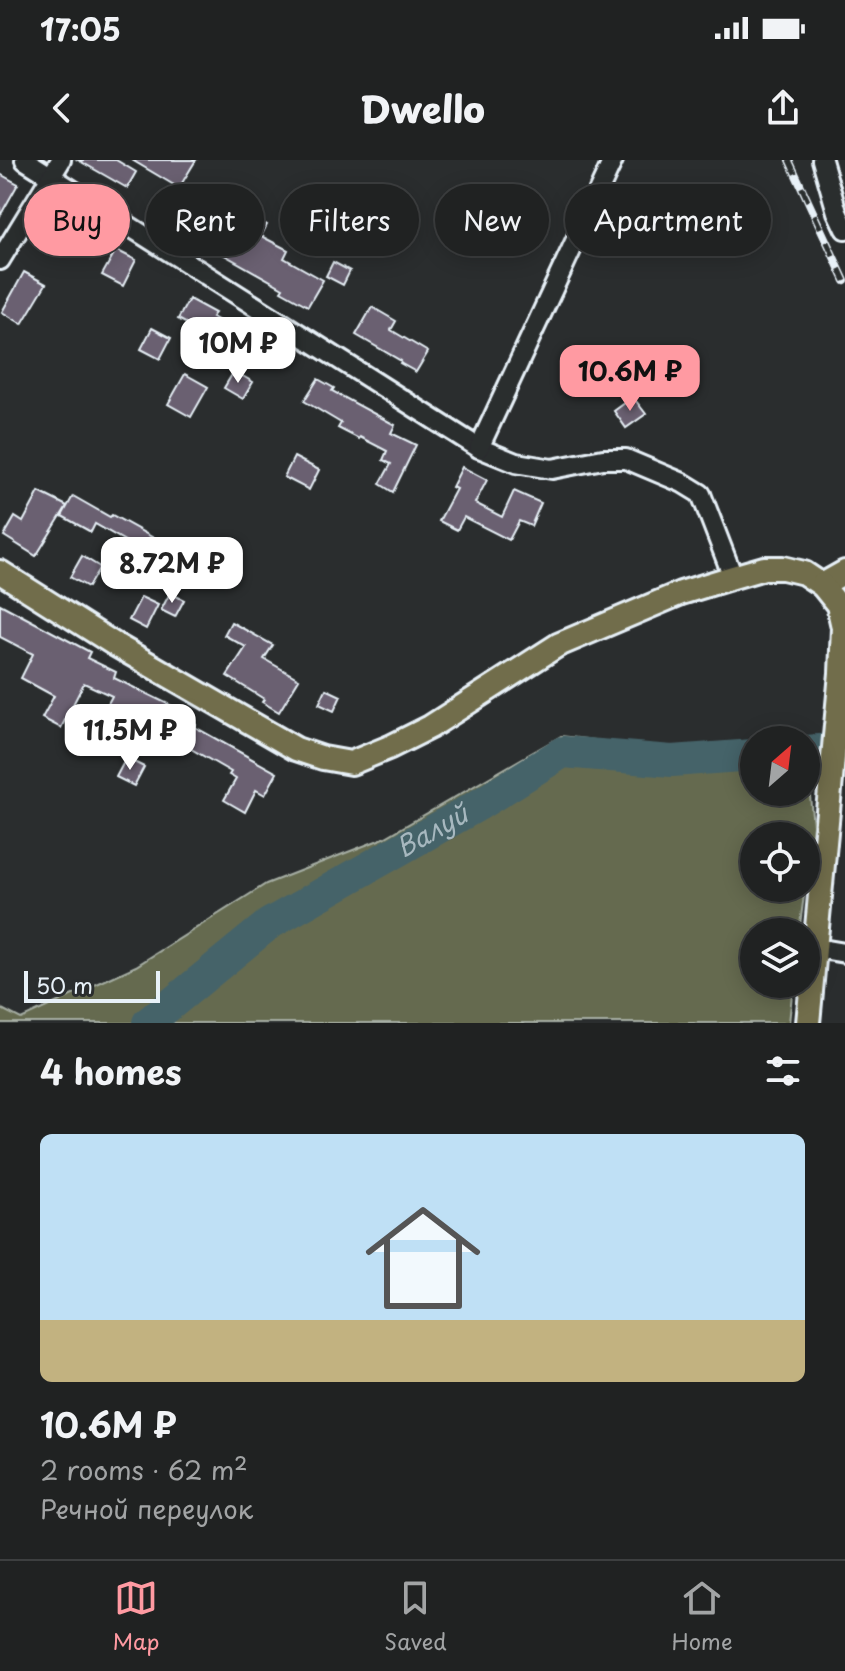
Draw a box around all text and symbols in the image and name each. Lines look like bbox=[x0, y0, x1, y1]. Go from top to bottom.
text: 17:05 bbox=[40, 6, 121, 51]
text: Dwello bbox=[360, 81, 485, 135]
icon: back bbox=[40, 86, 84, 130]
icon: share bbox=[761, 86, 805, 130]
chip: Buy bbox=[24, 184, 130, 256]
chip: Rent bbox=[146, 184, 264, 256]
chip: Filters bbox=[280, 184, 419, 256]
chip: New bbox=[435, 184, 549, 256]
chip: Apartment bbox=[565, 184, 771, 256]
pin: 10M ₽ bbox=[182, 317, 294, 385]
text: 10M ₽ bbox=[198, 323, 278, 362]
pin: 10.6M ₽ bbox=[556, 345, 704, 413]
text: 10.6M ₽ bbox=[578, 351, 682, 390]
pin: 8.72M ₽ bbox=[98, 537, 246, 605]
text: 8.72M ₽ bbox=[119, 543, 225, 582]
pin: 11.5M ₽ bbox=[56, 704, 204, 772]
text: 11.5M ₽ bbox=[83, 710, 177, 749]
north arrow bbox=[740, 726, 820, 806]
map controls bbox=[740, 726, 820, 998]
water label: Валуй bbox=[388, 792, 477, 866]
button: locate bbox=[740, 822, 820, 902]
button: layers bbox=[740, 918, 820, 998]
scale bar bbox=[24, 967, 160, 1003]
text: 50 m bbox=[36, 968, 93, 1001]
text: 4 homes bbox=[40, 1045, 182, 1097]
icon: filters bbox=[761, 1049, 805, 1093]
icon: home bbox=[351, 1186, 495, 1330]
text: 10.6M ₽ bbox=[40, 1398, 177, 1450]
text: 2 rooms · 62 m² bbox=[40, 1450, 248, 1489]
text: Речной переулок bbox=[40, 1489, 253, 1528]
tab: Map bbox=[112, 1576, 159, 1657]
tab: Saved bbox=[384, 1576, 447, 1657]
tab: Home bbox=[671, 1576, 733, 1657]

